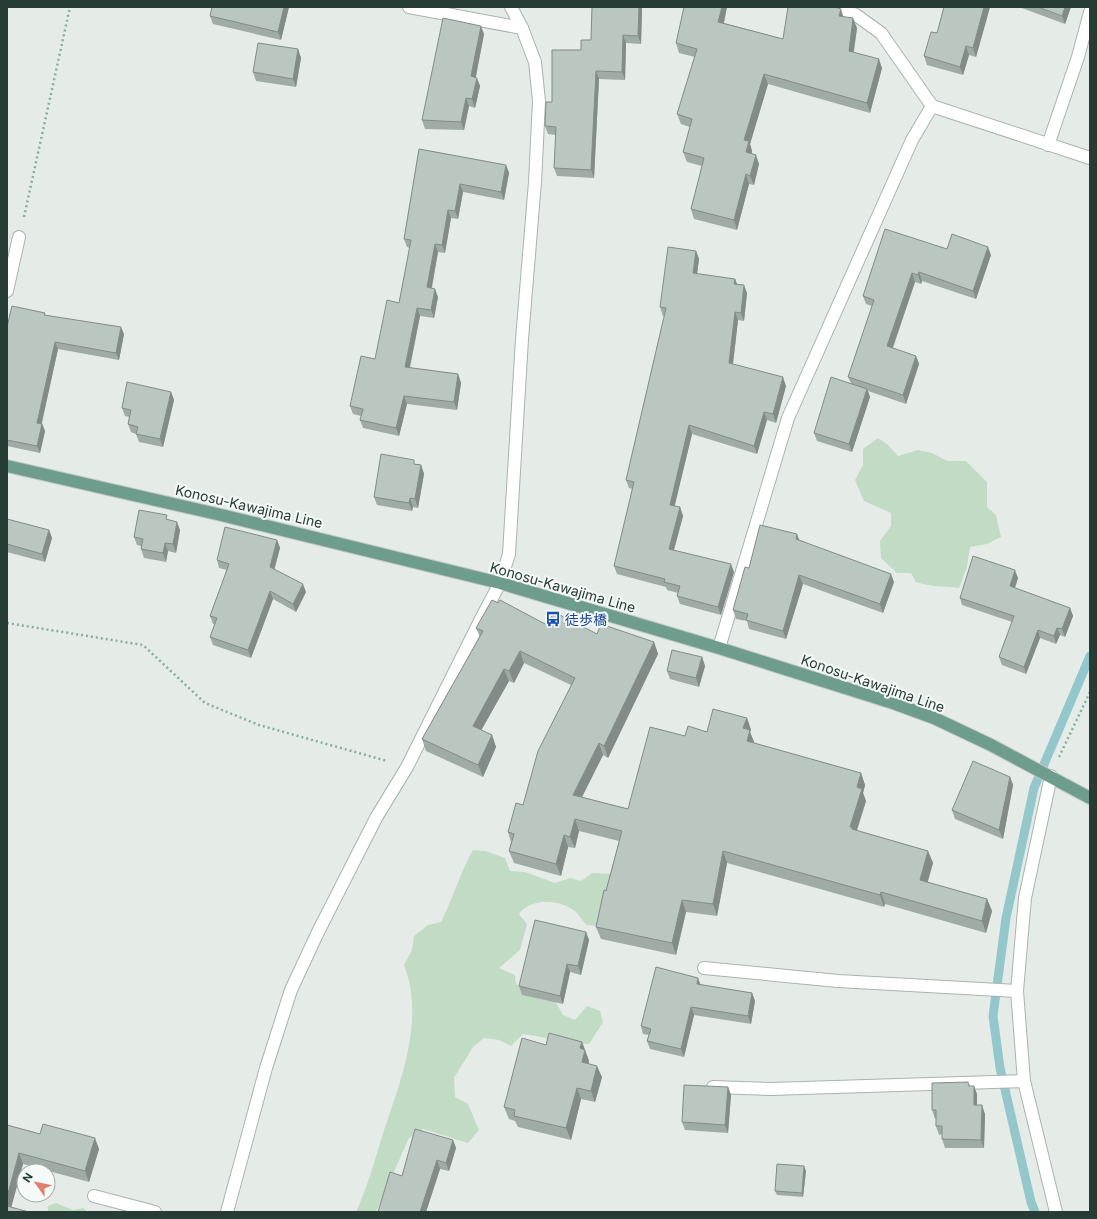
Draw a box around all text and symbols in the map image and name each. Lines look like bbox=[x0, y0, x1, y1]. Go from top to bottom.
street label: Konosu-Kawajima Line bbox=[174, 481, 324, 531]
street label: Konosu-Kawajima Line bbox=[488, 558, 638, 616]
bus stop icon: 徒歩橋 bbox=[544, 610, 562, 628]
place label: 徒歩橋 bbox=[565, 611, 607, 628]
street label: Konosu-Kawajima Line bbox=[799, 650, 947, 716]
north arrow bbox=[16, 1163, 56, 1203]
text: N bbox=[19, 1170, 36, 1185]

